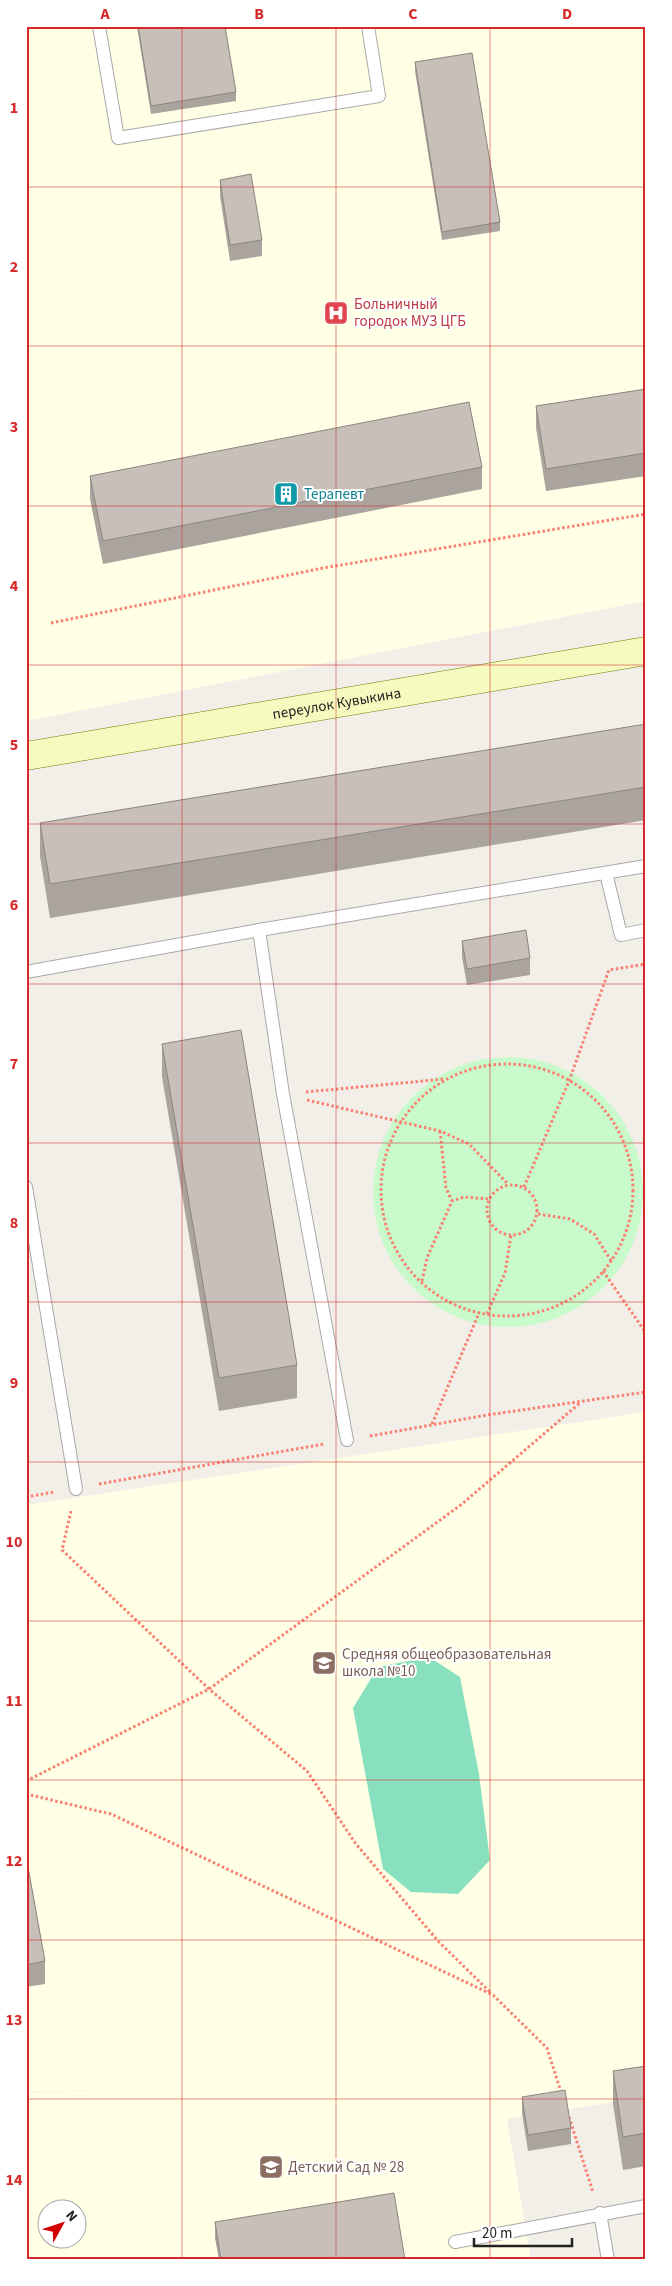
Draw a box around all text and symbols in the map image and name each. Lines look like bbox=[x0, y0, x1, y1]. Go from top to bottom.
text: A bbox=[99, 3, 110, 25]
text: B bbox=[254, 3, 264, 25]
text: C bbox=[408, 3, 418, 25]
text: D bbox=[562, 3, 572, 25]
text: 1 bbox=[10, 97, 18, 119]
text: 2 bbox=[10, 256, 18, 278]
place label: Больничный городок МУЗ ЦГБ bbox=[354, 294, 466, 332]
hospital icon: Больничный городок МУЗ ЦГБ bbox=[323, 300, 349, 326]
text: 3 bbox=[10, 416, 18, 438]
building icon: Терапевт bbox=[273, 481, 299, 507]
place label: Терапевт bbox=[304, 484, 364, 505]
text: 4 bbox=[10, 575, 19, 597]
street label: переулок Кувыкина bbox=[271, 683, 403, 725]
text: 5 bbox=[10, 734, 18, 756]
text: 6 bbox=[10, 894, 18, 916]
text: 7 bbox=[10, 1053, 18, 1075]
text: 8 bbox=[10, 1212, 18, 1234]
text: 9 bbox=[10, 1372, 18, 1394]
text: 10 bbox=[6, 1531, 22, 1553]
place label: Средняя общеобразовательная школа №10 bbox=[342, 1644, 551, 1682]
school or university icon: Средняя общеобразовательная школа №10 bbox=[311, 1650, 337, 1676]
text: 11 bbox=[6, 1690, 22, 1712]
text: 12 bbox=[6, 1850, 22, 1872]
text: 13 bbox=[6, 2009, 22, 2031]
school or university icon: Детский Сад № 28 bbox=[258, 2154, 284, 2180]
place label: Детский Сад № 28 bbox=[288, 2157, 404, 2178]
text: 14 bbox=[6, 2169, 23, 2191]
north arrow bbox=[38, 2198, 88, 2248]
text: N bbox=[61, 2206, 82, 2226]
scale bar bbox=[474, 2216, 572, 2248]
text: 20 m bbox=[482, 2223, 512, 2244]

